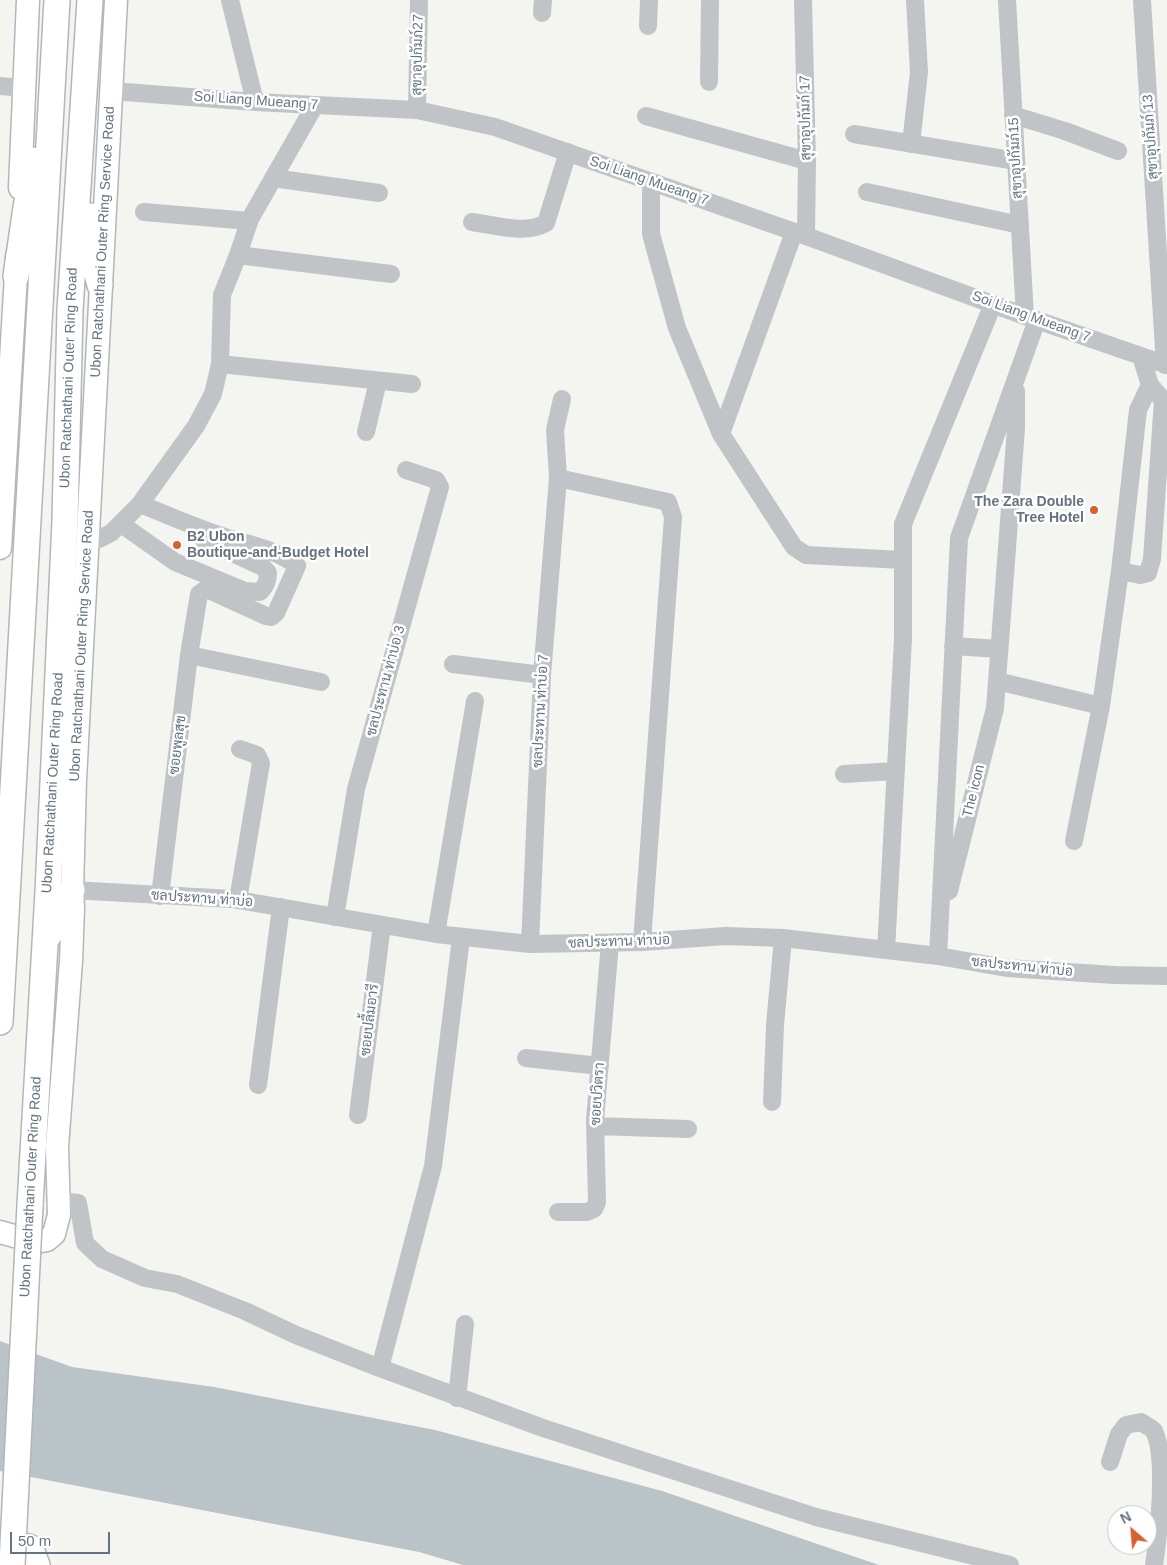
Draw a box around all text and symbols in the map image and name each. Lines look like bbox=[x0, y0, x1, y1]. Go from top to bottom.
street label: สุขาอุปกัมภ์27 bbox=[409, 14, 427, 96]
street label: สุขาอุปกัมภ์ 17 bbox=[797, 75, 815, 161]
street label: Soi Liang Mueang 7 bbox=[193, 88, 319, 114]
street label: สุขาอุปกัมภ์ 13 bbox=[1140, 94, 1162, 180]
street label: Ubon Ratchathani Outer Ring Service Road bbox=[88, 106, 118, 378]
street label: สุขาอุปกัมภ์15 bbox=[1005, 117, 1027, 199]
street label: Soi Liang Mueang 7 bbox=[587, 153, 711, 209]
street label: Ubon Ratchathani Outer Ring Road bbox=[57, 267, 81, 489]
street label: Soi Liang Mueang 7 bbox=[970, 288, 1092, 346]
place label: The Zara Double Tree Hotel bbox=[974, 494, 1084, 526]
marker: The Zara Double Tree Hotel bbox=[1088, 504, 1100, 516]
street label: Ubon Ratchathani Outer Ring Service Road bbox=[67, 510, 97, 782]
place label: B2 Ubon Boutique-and-Budget Hotel bbox=[187, 529, 369, 562]
marker: B2 Ubon Boutique-and-Budget Hotel bbox=[171, 539, 183, 551]
street label: ชลประทาน ท่าบ่อ 3 bbox=[363, 624, 409, 738]
street label: ชลประทาน ท่าบ่อ 7 bbox=[530, 654, 552, 768]
street label: Ubon Ratchathani Outer Ring Road bbox=[39, 672, 67, 894]
street label: ซอยพูลสุข bbox=[166, 714, 190, 776]
street label: The icon bbox=[959, 763, 989, 819]
street label: ชลประทาน ท่าบ่อ bbox=[151, 887, 253, 911]
street label: ชลประทาน ท่าบ่อ bbox=[568, 932, 670, 952]
street label: ชลประทาน ท่าบ่อ bbox=[970, 953, 1074, 981]
street label: ซอยปลื้มอารี bbox=[357, 983, 383, 1057]
street label: ซอยปวิตรา bbox=[587, 1062, 609, 1126]
street label: Ubon Ratchathani Outer Ring Road bbox=[17, 1076, 45, 1298]
north arrow bbox=[1107, 1505, 1157, 1555]
text: N bbox=[1118, 1508, 1134, 1527]
scale bar bbox=[12, 1522, 112, 1554]
text: 50 m bbox=[18, 1532, 51, 1549]

